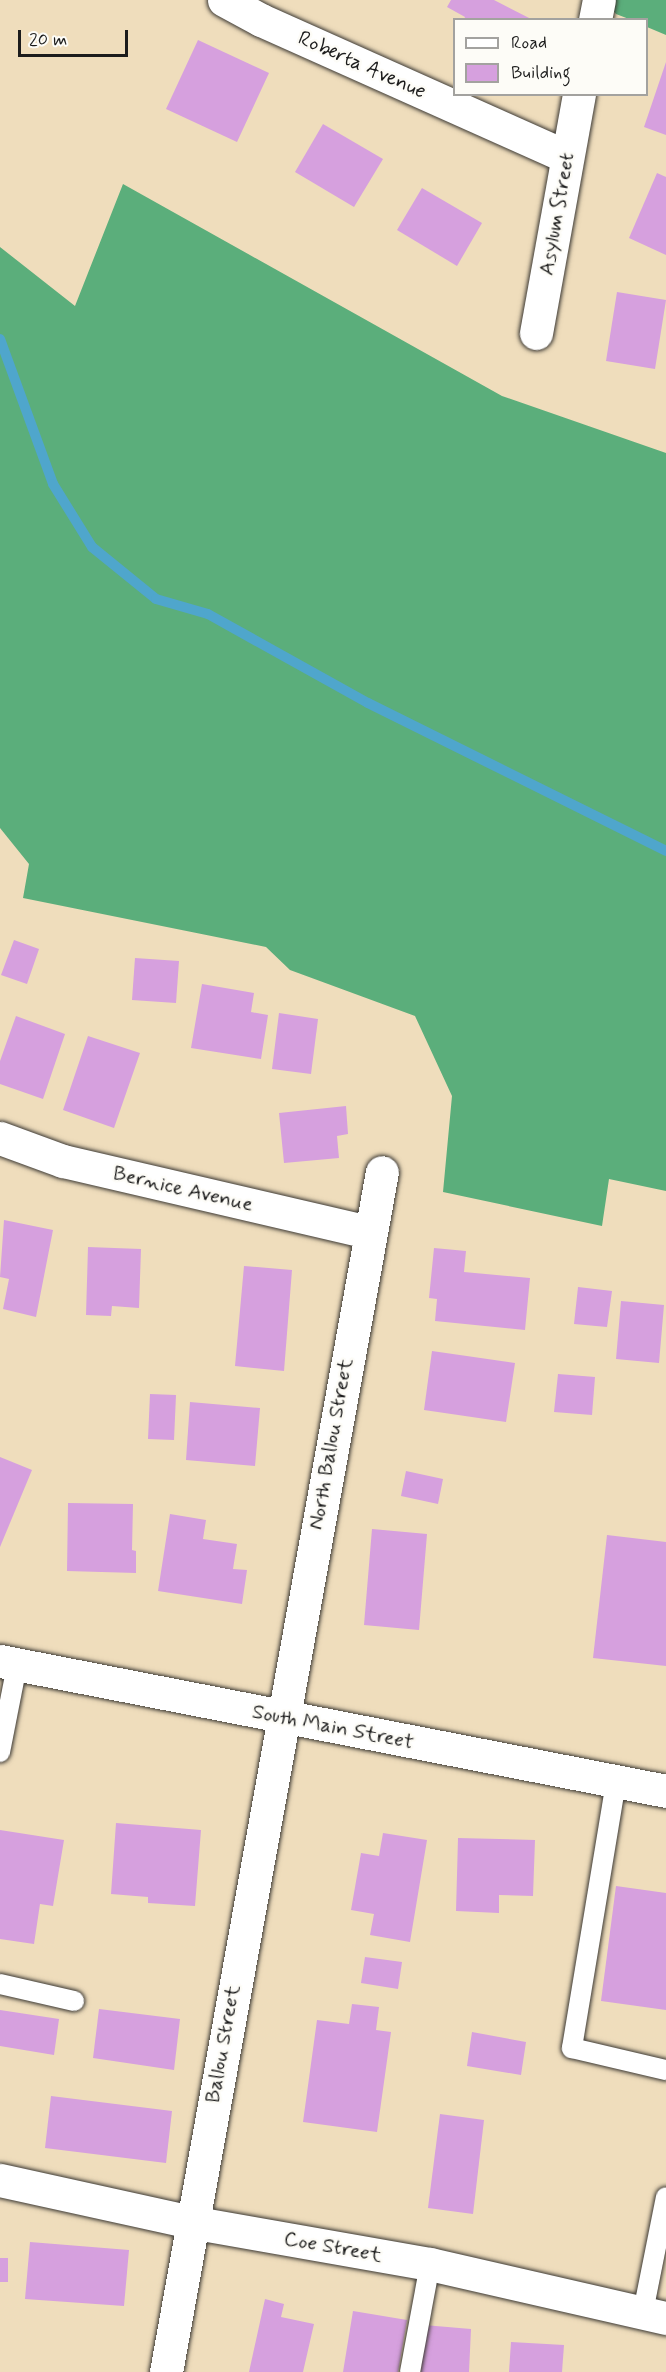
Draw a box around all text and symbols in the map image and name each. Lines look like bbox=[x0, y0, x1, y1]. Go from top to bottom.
scale bar bbox=[21, 18, 130, 56]
legend bbox=[453, 18, 648, 96]
street label: Roberta Avenue bbox=[293, 25, 431, 105]
text: 20 m bbox=[29, 28, 67, 52]
text: Road bbox=[511, 31, 547, 55]
text: Building bbox=[511, 61, 571, 85]
street label: Asylum Street bbox=[534, 149, 580, 279]
street label: Bernice Avenue bbox=[111, 1161, 255, 1217]
street label: North Ballou Street bbox=[304, 1356, 358, 1532]
street label: South Main Street bbox=[251, 1699, 415, 1755]
street label: Ballou Street bbox=[200, 1983, 246, 2105]
street label: Coe Street bbox=[282, 2226, 384, 2268]

